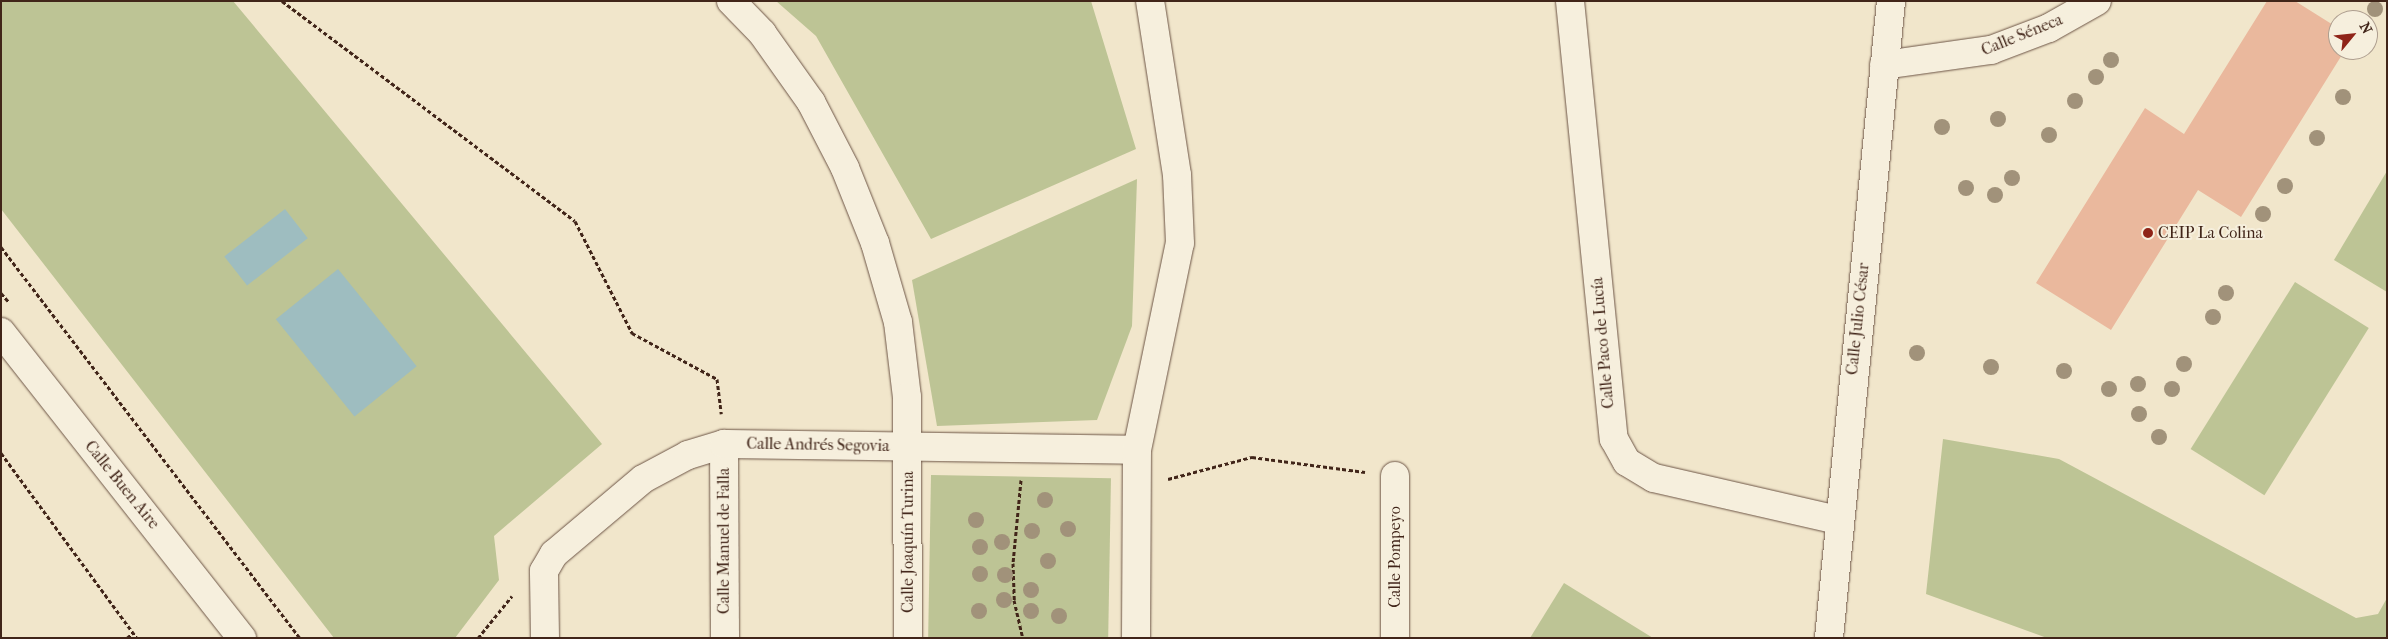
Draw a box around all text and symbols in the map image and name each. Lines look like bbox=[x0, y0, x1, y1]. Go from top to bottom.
street label: Calle Séneca bbox=[1979, 10, 2065, 60]
north arrow bbox=[2328, 10, 2378, 60]
text: N bbox=[2356, 20, 2376, 37]
place label: CEIP La Colina bbox=[2158, 223, 2263, 243]
marker: CEIP La Colina bbox=[2142, 227, 2154, 239]
street label: Calle Julio César bbox=[1843, 262, 1873, 376]
street label: Calle Paco de Lucía bbox=[1588, 277, 1618, 409]
street label: Calle Andrés Segovia bbox=[746, 434, 890, 456]
street label: Calle Buen Aire bbox=[81, 437, 163, 533]
street label: Calle Manuel de Falla bbox=[714, 468, 734, 614]
street label: Calle Joaquín Turina bbox=[898, 471, 918, 613]
street label: Calle Pompeyo bbox=[1385, 506, 1405, 608]

